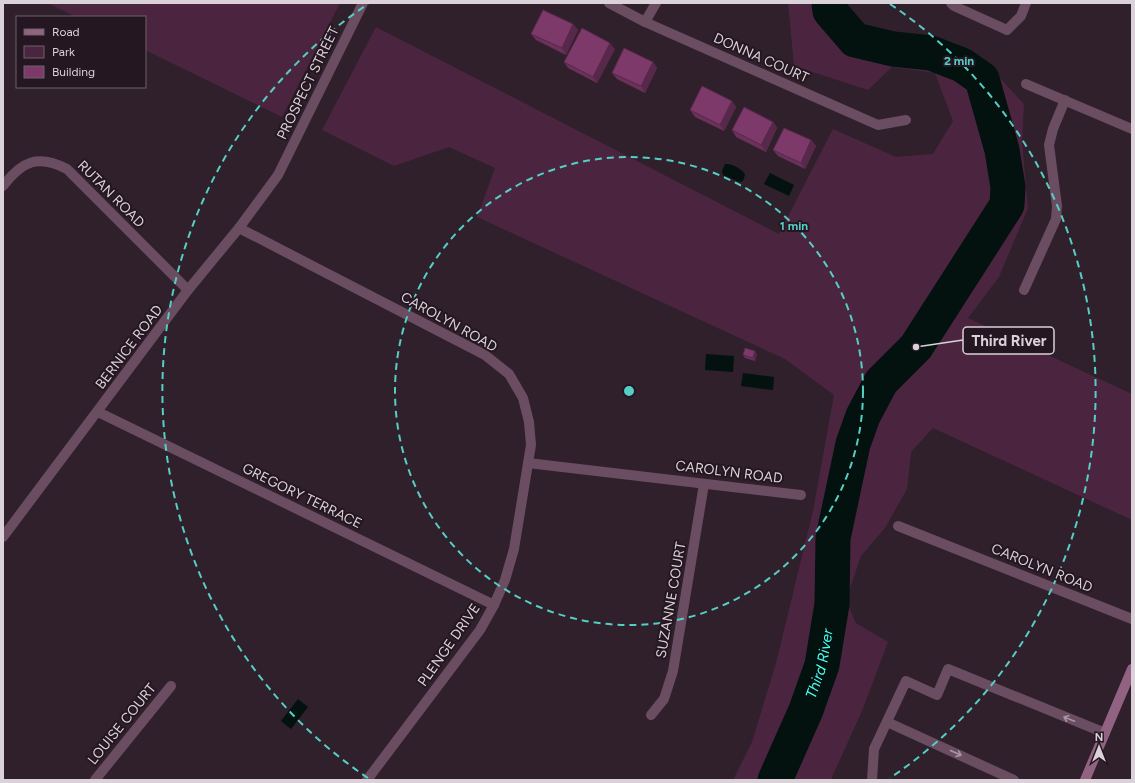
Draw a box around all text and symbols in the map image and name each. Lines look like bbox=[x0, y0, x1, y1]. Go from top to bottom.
legend bbox=[16, 16, 146, 88]
street label: PROSPECT STREET bbox=[273, 24, 343, 142]
text: Road bbox=[52, 25, 80, 39]
street label: DONNA COURT bbox=[711, 29, 811, 87]
text: Park bbox=[52, 45, 75, 59]
text: 2 min bbox=[944, 54, 974, 68]
text: Building bbox=[52, 65, 95, 79]
street label: RUTAN ROAD bbox=[74, 157, 148, 231]
text: 1 min bbox=[780, 219, 808, 233]
street label: CAROLYN ROAD bbox=[398, 288, 500, 356]
street label: BERNICE ROAD bbox=[92, 302, 166, 392]
callout: Third River bbox=[963, 327, 1054, 354]
text: Third River bbox=[971, 332, 1047, 350]
centre of rings bbox=[622, 384, 636, 398]
street label: CAROLYN ROAD bbox=[674, 457, 784, 487]
street label: GREGORY TERRACE bbox=[239, 460, 365, 532]
street label: SUZANNE COURT bbox=[652, 540, 690, 659]
street label: CAROLYN ROAD bbox=[989, 540, 1095, 596]
street label: PLENGE DRIVE bbox=[414, 600, 484, 690]
water label: Third River bbox=[802, 627, 837, 701]
street label: LOUISE COURT bbox=[84, 680, 160, 768]
one-way arrow bbox=[1063, 714, 1075, 722]
north arrow bbox=[1079, 727, 1119, 767]
text: N bbox=[1095, 731, 1103, 744]
one-way arrow bbox=[949, 750, 961, 758]

